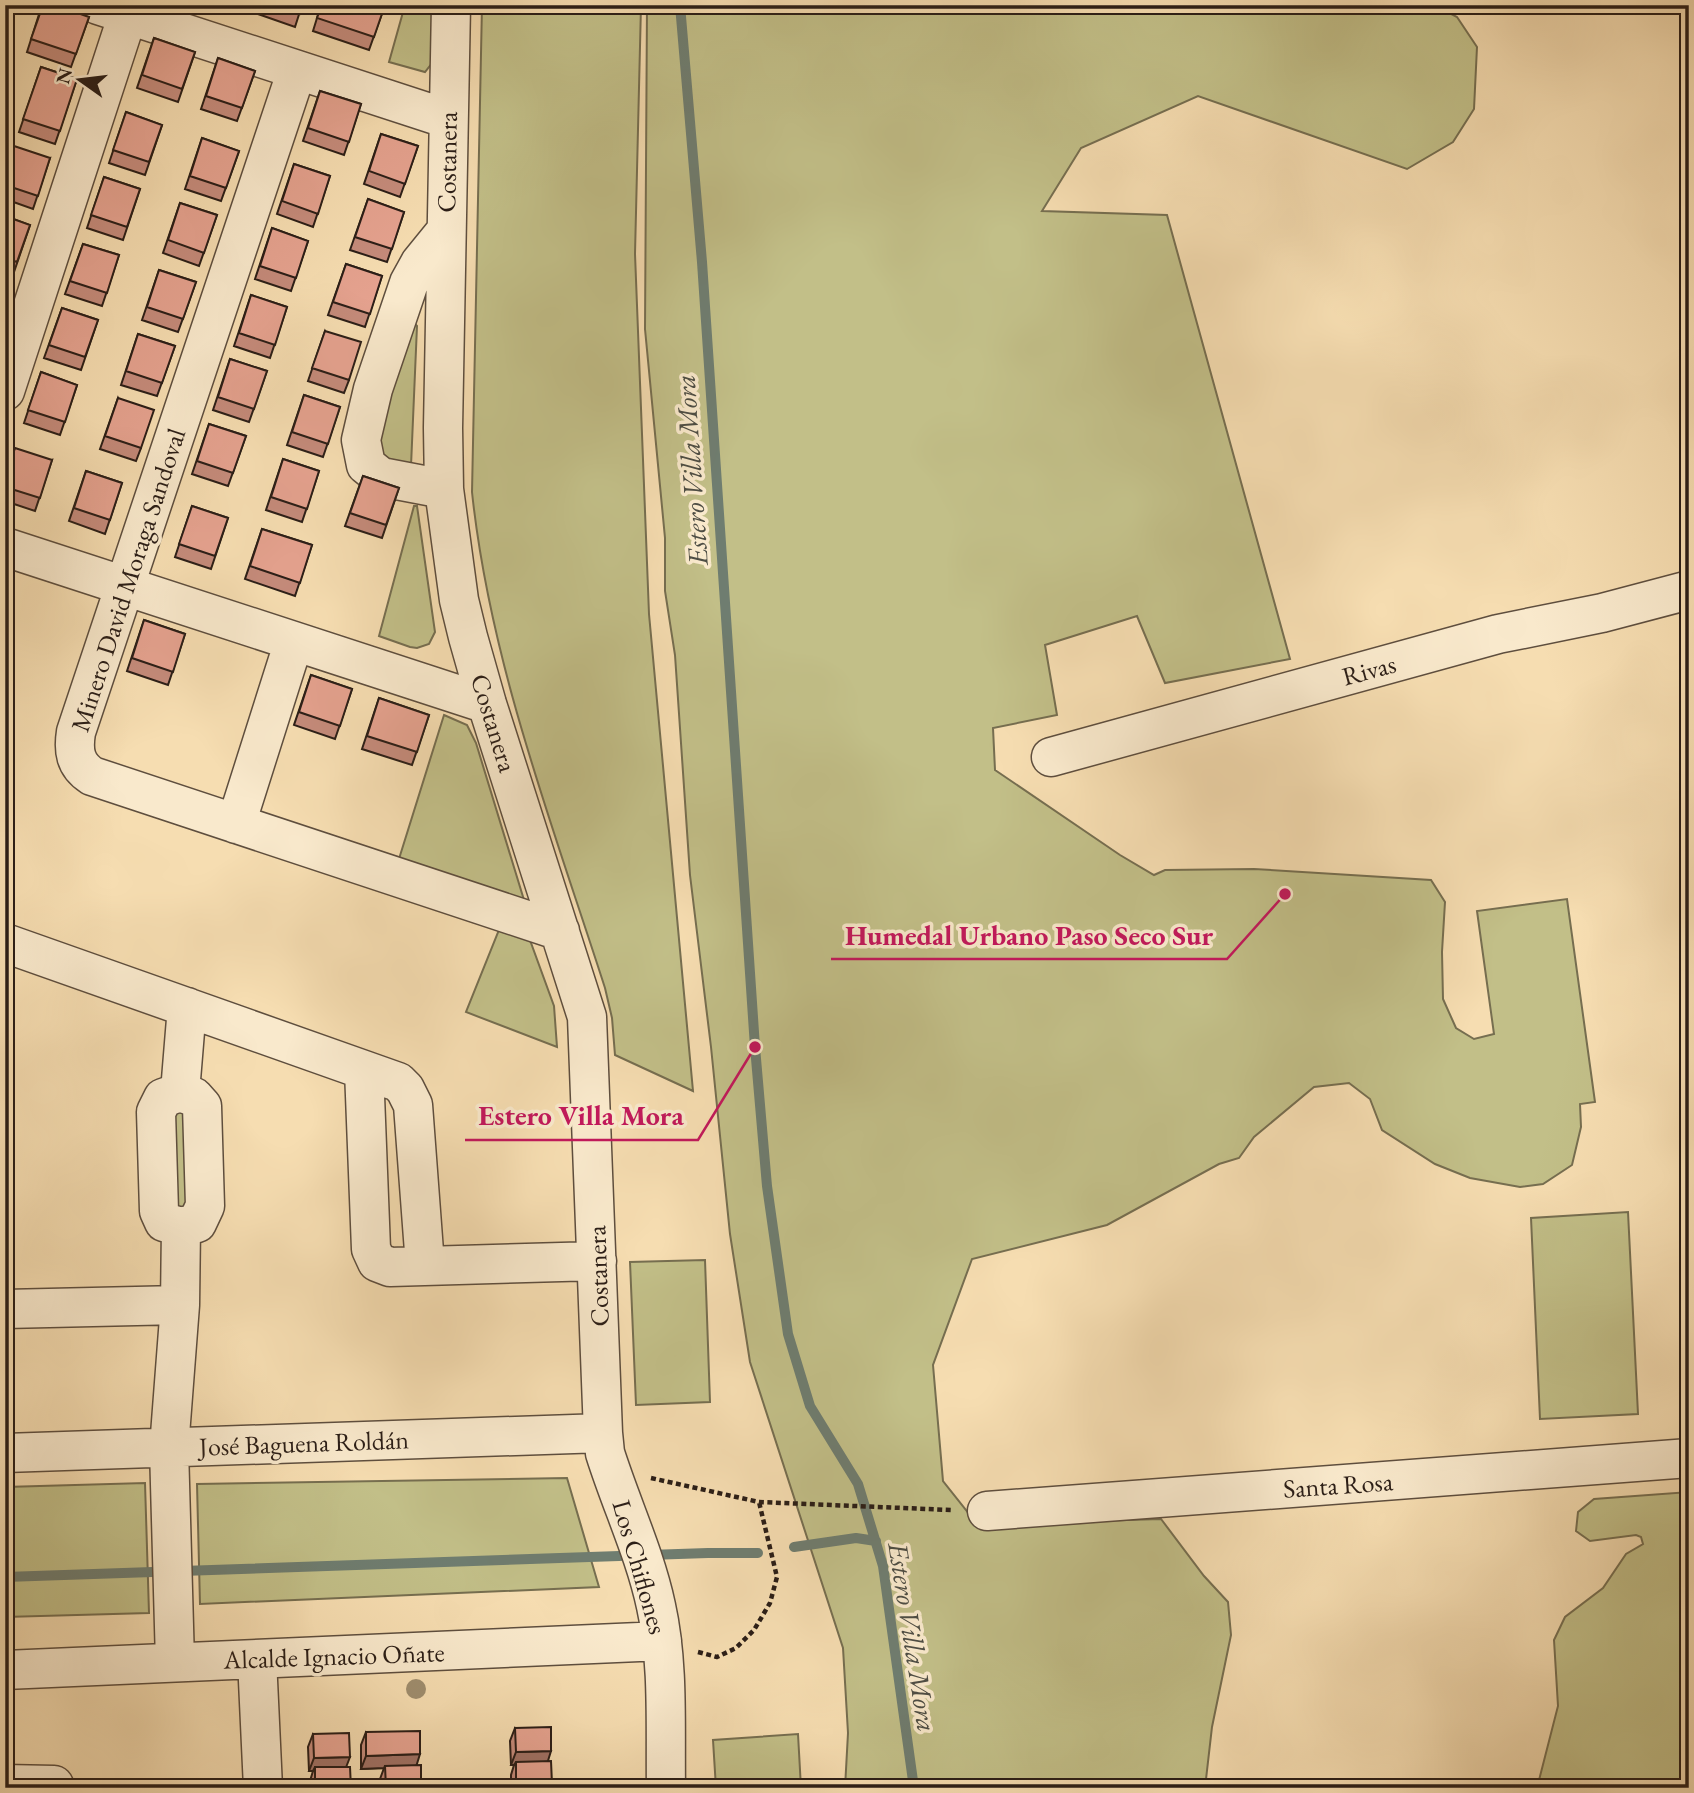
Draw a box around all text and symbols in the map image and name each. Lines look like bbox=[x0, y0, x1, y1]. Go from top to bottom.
north arrow bbox=[46, 46, 116, 116]
text: N bbox=[50, 65, 78, 86]
street label: Costanera bbox=[429, 110, 465, 213]
water label: Estero Villa Mora bbox=[666, 373, 716, 568]
street label: Minero David Moraga Sandoval bbox=[63, 424, 193, 736]
street label: Rivas bbox=[1338, 647, 1400, 693]
street label: Costanera bbox=[463, 670, 525, 777]
callout: Humedal Urbano Paso Seco Sur bbox=[831, 910, 1227, 959]
text: Humedal Urbano Paso Seco Sur bbox=[845, 917, 1213, 953]
callout: Estero Villa Mora bbox=[465, 1091, 698, 1140]
text: Estero Villa Mora bbox=[478, 1097, 684, 1133]
street label: Costanera bbox=[579, 1224, 617, 1327]
street label: José Baguena Roldán bbox=[196, 1422, 410, 1464]
street label: Santa Rosa bbox=[1282, 1464, 1395, 1506]
street label: Los Chiflones bbox=[605, 1496, 675, 1638]
water label: Estero Villa Mora bbox=[880, 1539, 946, 1734]
street label: Alcalde Ignacio Oñate bbox=[222, 1635, 445, 1677]

